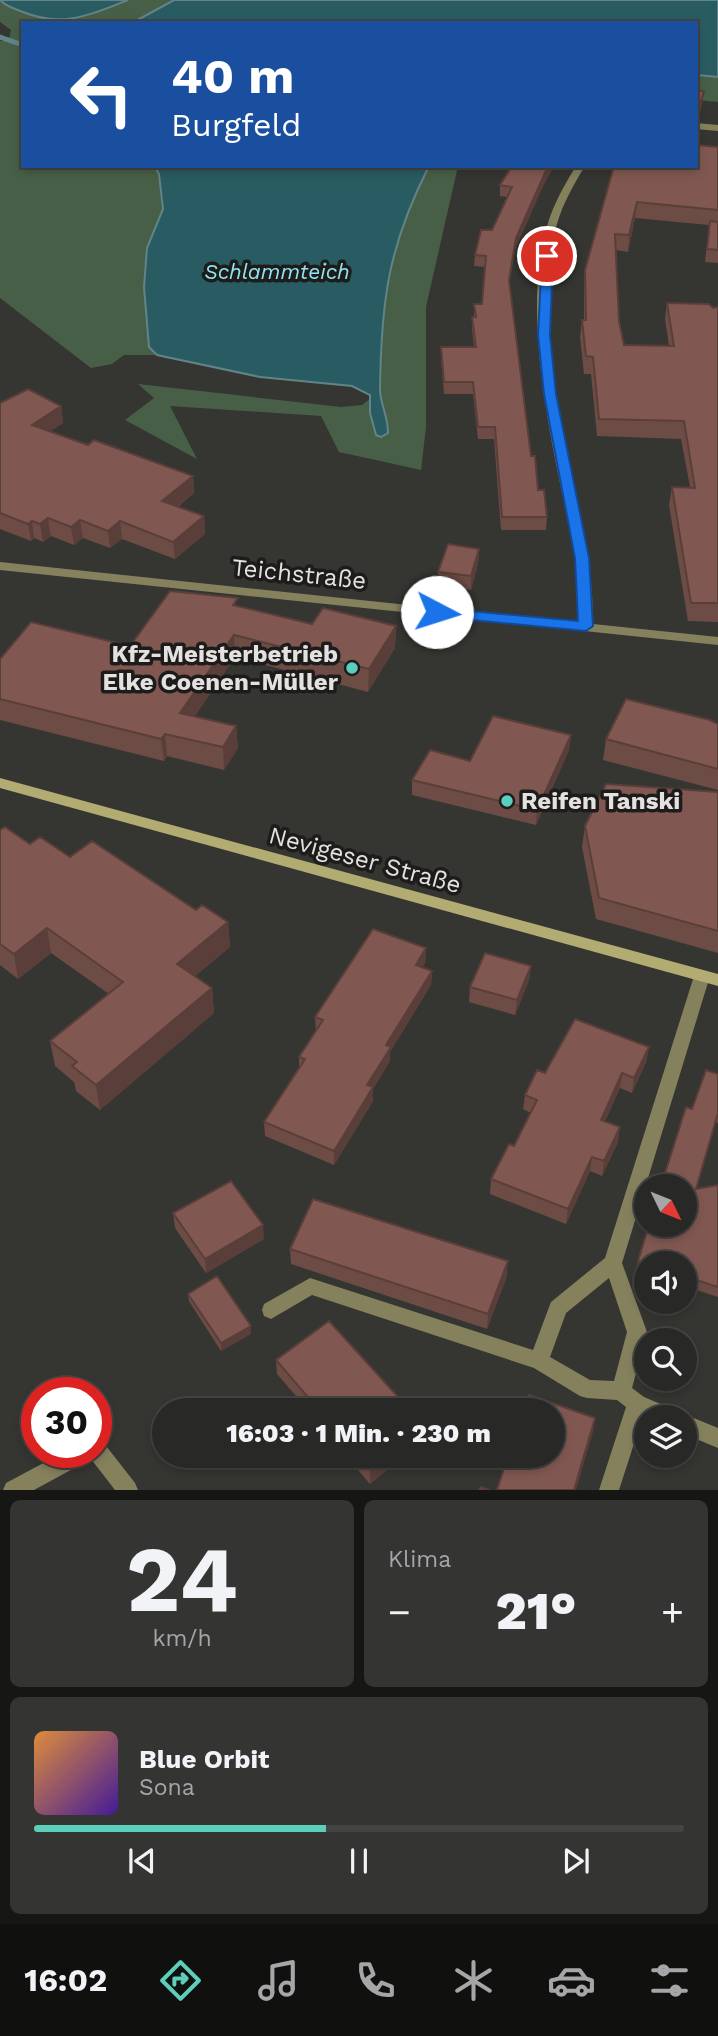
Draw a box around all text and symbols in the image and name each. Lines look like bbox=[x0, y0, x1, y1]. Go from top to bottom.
text: 40 m bbox=[171, 47, 294, 105]
icon: left bbox=[56, 49, 147, 140]
text: Burgfeld bbox=[171, 106, 301, 144]
pin bbox=[517, 226, 577, 286]
icon: arrive bbox=[528, 237, 566, 275]
water label: Schlammteich bbox=[204, 259, 350, 284]
street label: Teichstraße bbox=[231, 553, 367, 595]
position arrow bbox=[400, 575, 474, 649]
place label: Kfz-Meisterbetrieb Elke Coenen-Müller bbox=[102, 640, 339, 696]
marker: Kfz-Meisterbetrieb Elke Coenen-Müller bbox=[344, 660, 360, 676]
place label: Reifen Tanski bbox=[521, 787, 680, 815]
marker: Reifen Tanski bbox=[499, 793, 515, 809]
street label: Nevigeser Straße bbox=[266, 821, 464, 899]
north arrow bbox=[634, 1174, 696, 1237]
map controls bbox=[634, 1174, 697, 1468]
button: sound bbox=[634, 1251, 697, 1314]
button: search bbox=[634, 1328, 697, 1391]
speed limit sign: 30 bbox=[21, 1377, 112, 1468]
button: layers bbox=[634, 1405, 697, 1468]
text: 16:03 · 1 Min. · 230 m bbox=[226, 1418, 491, 1448]
text: 24 bbox=[126, 1526, 238, 1633]
text: Klima bbox=[388, 1546, 451, 1573]
text: 21° bbox=[496, 1581, 576, 1642]
text: − bbox=[388, 1590, 411, 1634]
text: + bbox=[661, 1590, 684, 1634]
text: km/h bbox=[152, 1625, 212, 1652]
text: Blue Orbit bbox=[139, 1744, 269, 1774]
text: Sona bbox=[139, 1774, 195, 1801]
icon: previous bbox=[123, 1842, 161, 1880]
icon: pause bbox=[340, 1842, 378, 1880]
icon: next bbox=[557, 1842, 595, 1880]
icon: directions bbox=[156, 1956, 205, 2005]
icon: music bbox=[254, 1956, 303, 2005]
icon: phone bbox=[351, 1956, 400, 2005]
icon: climate bbox=[449, 1956, 498, 2005]
icon: car bbox=[547, 1956, 596, 2005]
icon: filters bbox=[645, 1956, 694, 2005]
text: 16:02 bbox=[24, 1961, 107, 1999]

